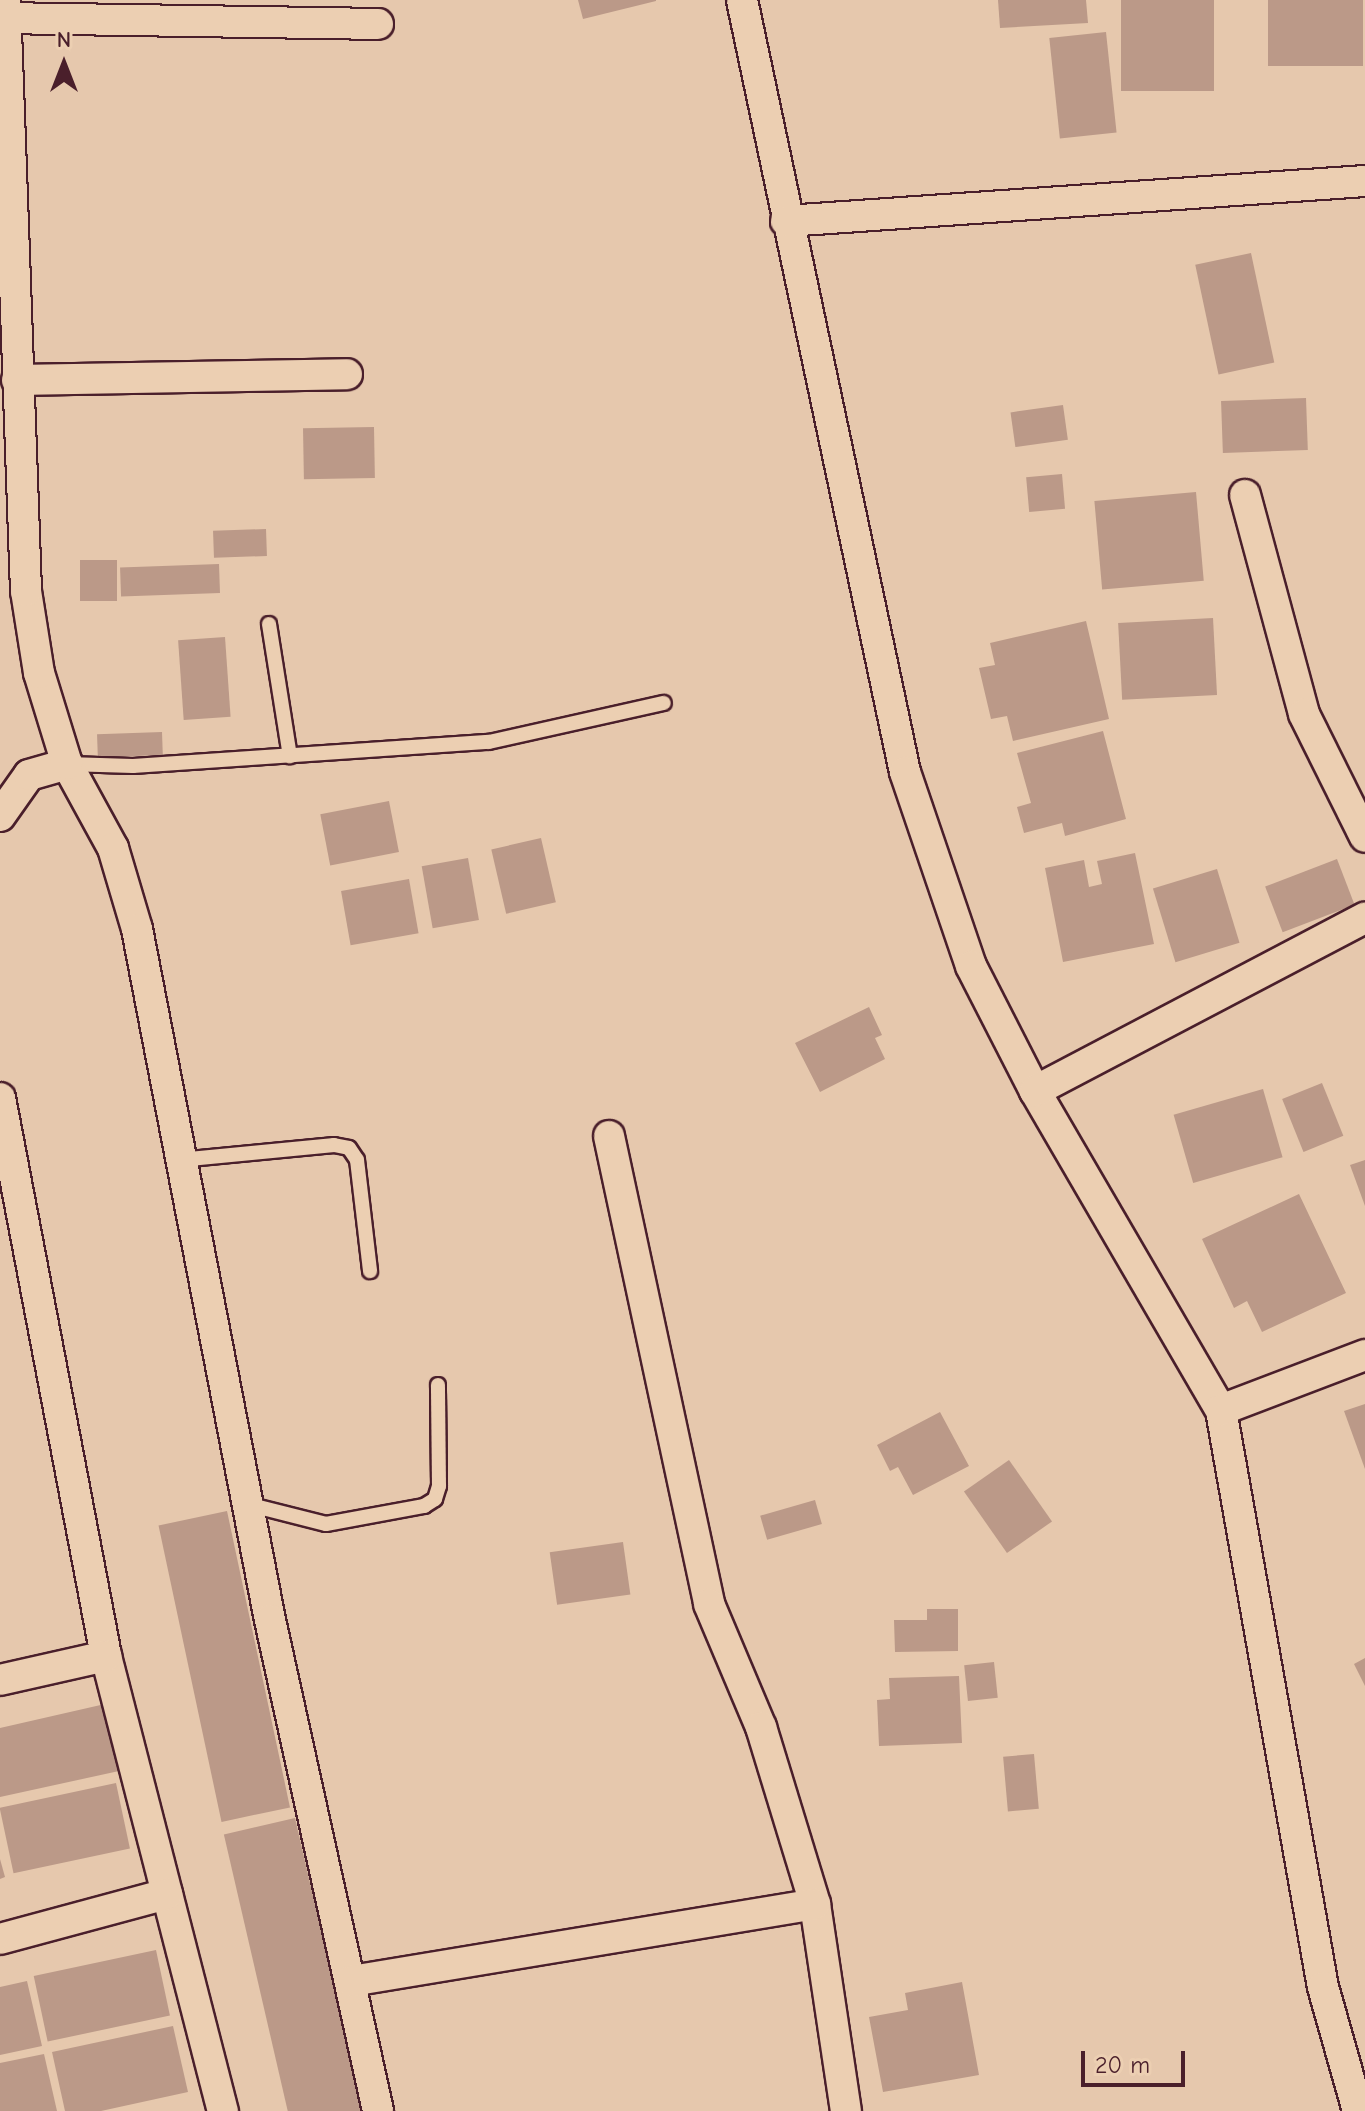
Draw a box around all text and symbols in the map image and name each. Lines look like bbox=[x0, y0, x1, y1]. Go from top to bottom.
north arrow bbox=[24, 24, 104, 104]
text: N bbox=[57, 27, 71, 53]
scale bar bbox=[1085, 2035, 1189, 2085]
text: 20 m bbox=[1095, 2051, 1150, 2079]

